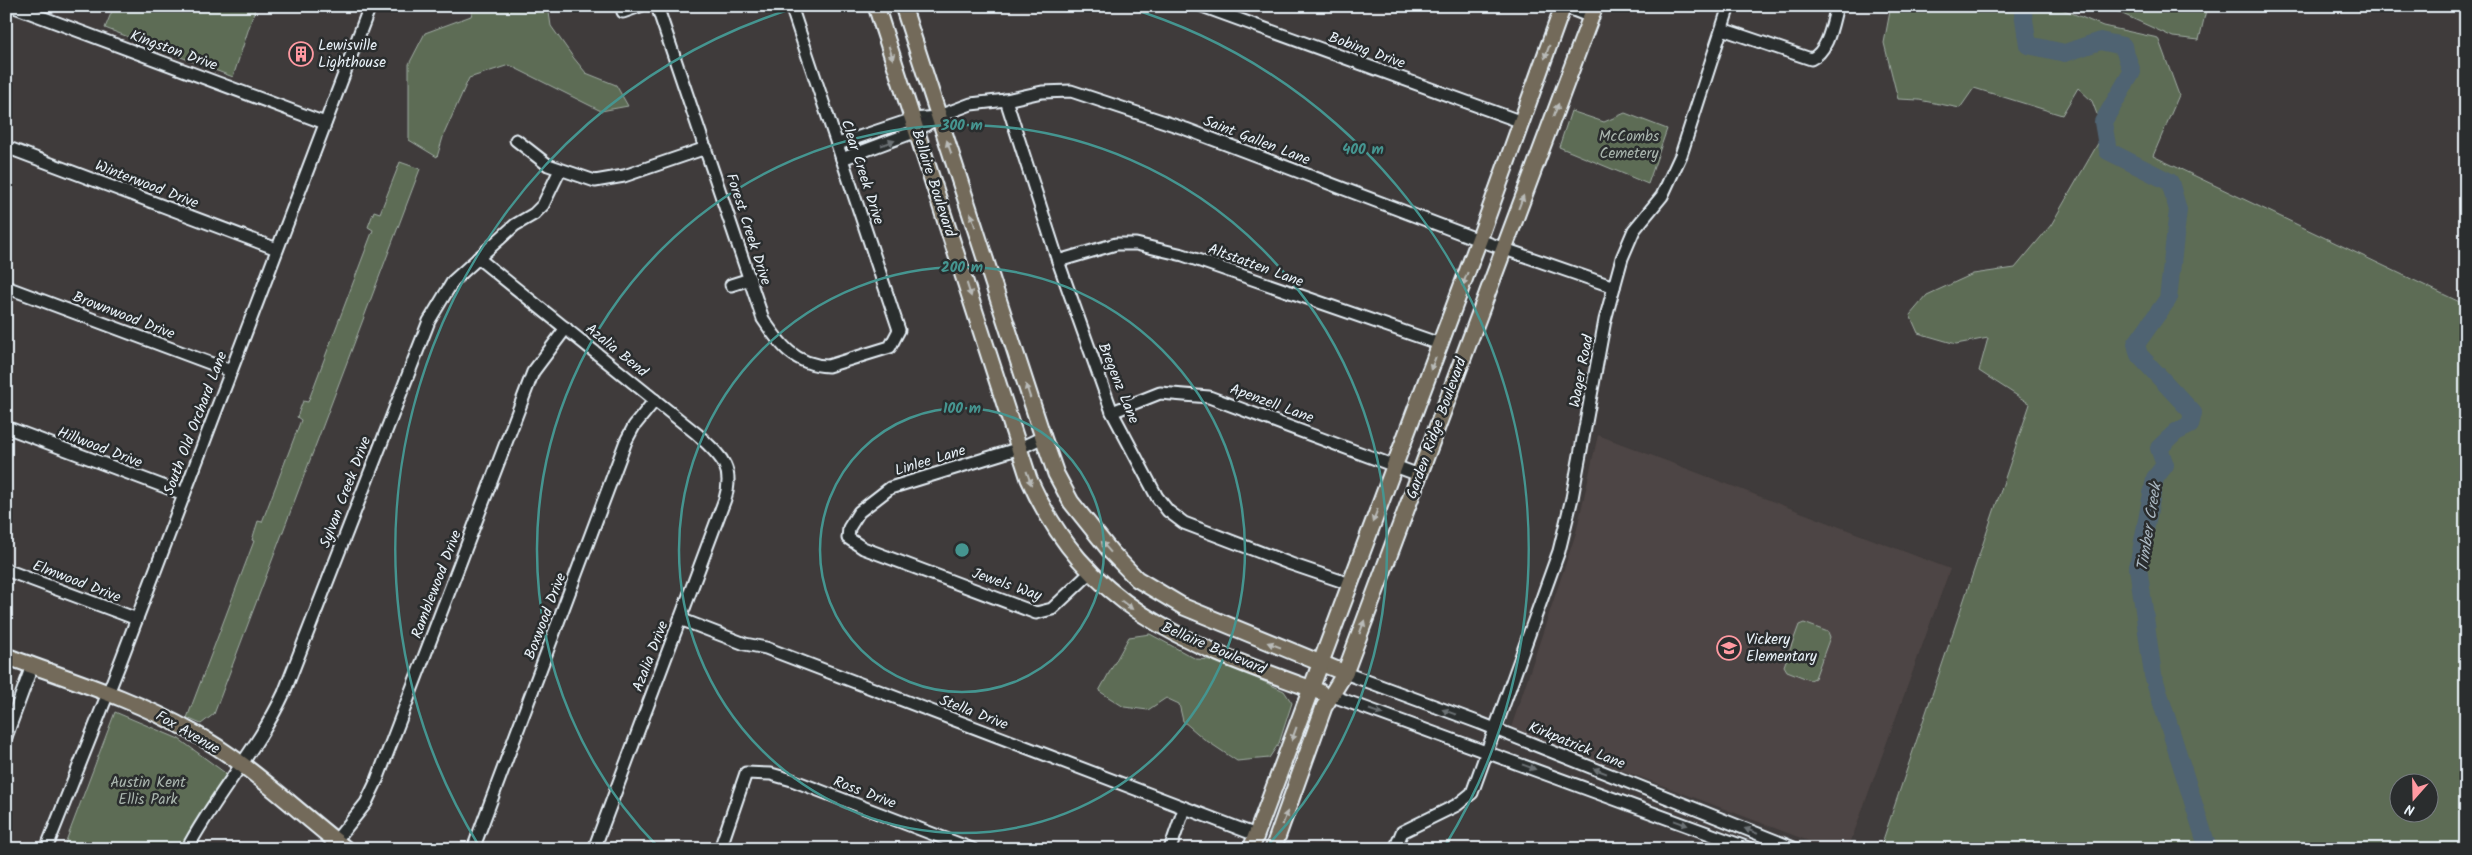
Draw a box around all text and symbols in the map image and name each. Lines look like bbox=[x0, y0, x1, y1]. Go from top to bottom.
street label: Kingston Drive bbox=[126, 24, 221, 78]
street label: Bobing Drive bbox=[1325, 26, 1409, 76]
place label: Lewisville Lighthouse bbox=[318, 34, 386, 75]
building icon: Lewisville Lighthouse bbox=[288, 41, 314, 67]
one-way arrow bbox=[888, 45, 895, 60]
one-way arrow bbox=[1543, 45, 1550, 60]
one-way arrow bbox=[1553, 103, 1560, 118]
street label: Saint Gallen Lane bbox=[1200, 110, 1314, 172]
text: 300 m bbox=[940, 114, 983, 138]
street label: Clear Creek Drive bbox=[834, 117, 890, 228]
park label: McCombs Cemetery bbox=[1599, 125, 1660, 166]
street label: Bellaire Boulevard bbox=[904, 126, 962, 241]
text: 400 m bbox=[1342, 138, 1384, 162]
one-way arrow bbox=[880, 139, 895, 146]
one-way arrow bbox=[944, 139, 952, 154]
street label: Winterwood Drive bbox=[91, 154, 202, 216]
street label: Forest Creek Drive bbox=[719, 170, 778, 289]
one-way arrow bbox=[1517, 195, 1525, 210]
one-way arrow bbox=[968, 212, 976, 227]
street label: Altstatten Lane bbox=[1204, 238, 1307, 294]
text: 200 m bbox=[941, 256, 983, 280]
one-way arrow bbox=[1461, 272, 1469, 287]
one-way arrow bbox=[965, 283, 973, 298]
street label: Brownwood Drive bbox=[69, 285, 179, 347]
street label: Azalia Bend bbox=[580, 318, 653, 384]
street label: Wager Road bbox=[1563, 332, 1601, 410]
street label: Bregenz Lane bbox=[1091, 339, 1145, 428]
street label: South Old Orchard Lane bbox=[157, 348, 235, 499]
street label: Garden Ridge Boulevard bbox=[1400, 354, 1474, 502]
one-way arrow bbox=[1429, 357, 1437, 372]
street label: Apenzell Lane bbox=[1226, 378, 1317, 430]
one-way arrow bbox=[1023, 383, 1031, 398]
text: 100 m bbox=[943, 397, 981, 421]
street label: Hillwood Drive bbox=[54, 421, 146, 475]
street label: Sylvan Creek Drive bbox=[314, 433, 378, 552]
street label: Linlee Lane bbox=[892, 439, 969, 483]
one-way arrow bbox=[1025, 471, 1033, 486]
water label: Timber Creek bbox=[2130, 479, 2169, 573]
one-way arrow bbox=[1371, 509, 1379, 524]
street label: Ramblewood Drive bbox=[405, 526, 469, 642]
centre of rings bbox=[953, 541, 971, 559]
one-way arrow bbox=[1101, 541, 1112, 554]
street label: Elmwood Drive bbox=[29, 554, 125, 610]
street label: Jewels Way bbox=[968, 562, 1046, 608]
street label: Boxwood Drive bbox=[518, 569, 574, 663]
one-way arrow bbox=[1120, 600, 1134, 610]
street label: Bellaire Boulevard bbox=[1157, 616, 1270, 682]
street label: Azalia Drive bbox=[626, 617, 676, 695]
one-way arrow bbox=[1358, 619, 1366, 634]
place label: Vickery Elementary bbox=[1746, 628, 1818, 669]
school or university icon: Vickery Elementary bbox=[1716, 635, 1742, 661]
one-way arrow bbox=[1267, 641, 1282, 648]
street label: Stella Drive bbox=[936, 689, 1012, 737]
street label: Fox Avenue bbox=[151, 705, 225, 761]
one-way arrow bbox=[1369, 708, 1384, 716]
one-way arrow bbox=[1441, 708, 1456, 715]
street label: Kirkpatrick Lane bbox=[1525, 716, 1629, 776]
one-way arrow bbox=[1290, 727, 1298, 742]
one-way arrow bbox=[1521, 764, 1536, 771]
one-way arrow bbox=[1593, 766, 1607, 774]
street label: Ross Drive bbox=[830, 770, 900, 816]
park label: Austin Kent Ellis Park bbox=[110, 771, 186, 812]
north arrow bbox=[2390, 772, 2440, 822]
text: N bbox=[2402, 797, 2418, 821]
one-way arrow bbox=[1282, 810, 1289, 825]
one-way arrow bbox=[1674, 819, 1689, 827]
one-way arrow bbox=[1744, 826, 1758, 834]

